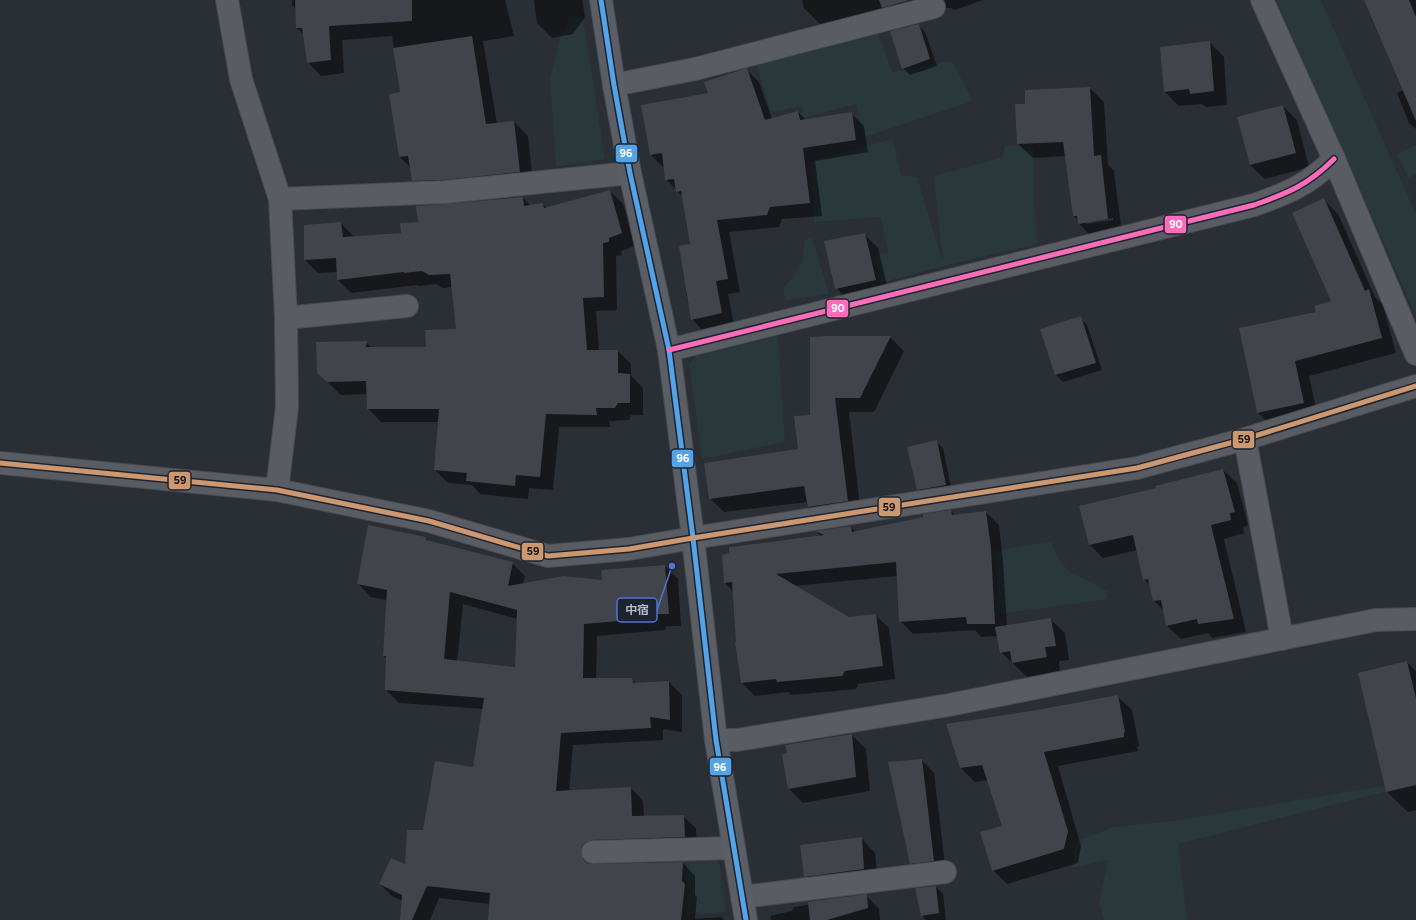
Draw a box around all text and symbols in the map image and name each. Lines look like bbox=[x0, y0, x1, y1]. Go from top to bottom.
line badge: 96 bbox=[615, 144, 638, 163]
text: 96 bbox=[620, 147, 633, 160]
line badge: 90 bbox=[1164, 215, 1187, 234]
text: 90 bbox=[1169, 218, 1183, 231]
line badge: 90 bbox=[826, 299, 849, 318]
text: 90 bbox=[831, 302, 845, 315]
line badge: 59 bbox=[1232, 430, 1255, 449]
text: 59 bbox=[1238, 433, 1250, 446]
line badge: 96 bbox=[671, 449, 694, 468]
text: 96 bbox=[677, 452, 690, 465]
line badge: 59 bbox=[168, 471, 191, 490]
text: 59 bbox=[174, 474, 186, 487]
line badge: 59 bbox=[878, 497, 901, 517]
text: 59 bbox=[883, 501, 895, 514]
line badge: 59 bbox=[521, 542, 544, 561]
text: 59 bbox=[527, 545, 539, 558]
callout: 中宿 bbox=[617, 598, 657, 622]
text: 中宿 bbox=[625, 603, 649, 617]
line badge: 96 bbox=[709, 757, 732, 776]
text: 96 bbox=[714, 761, 727, 774]

